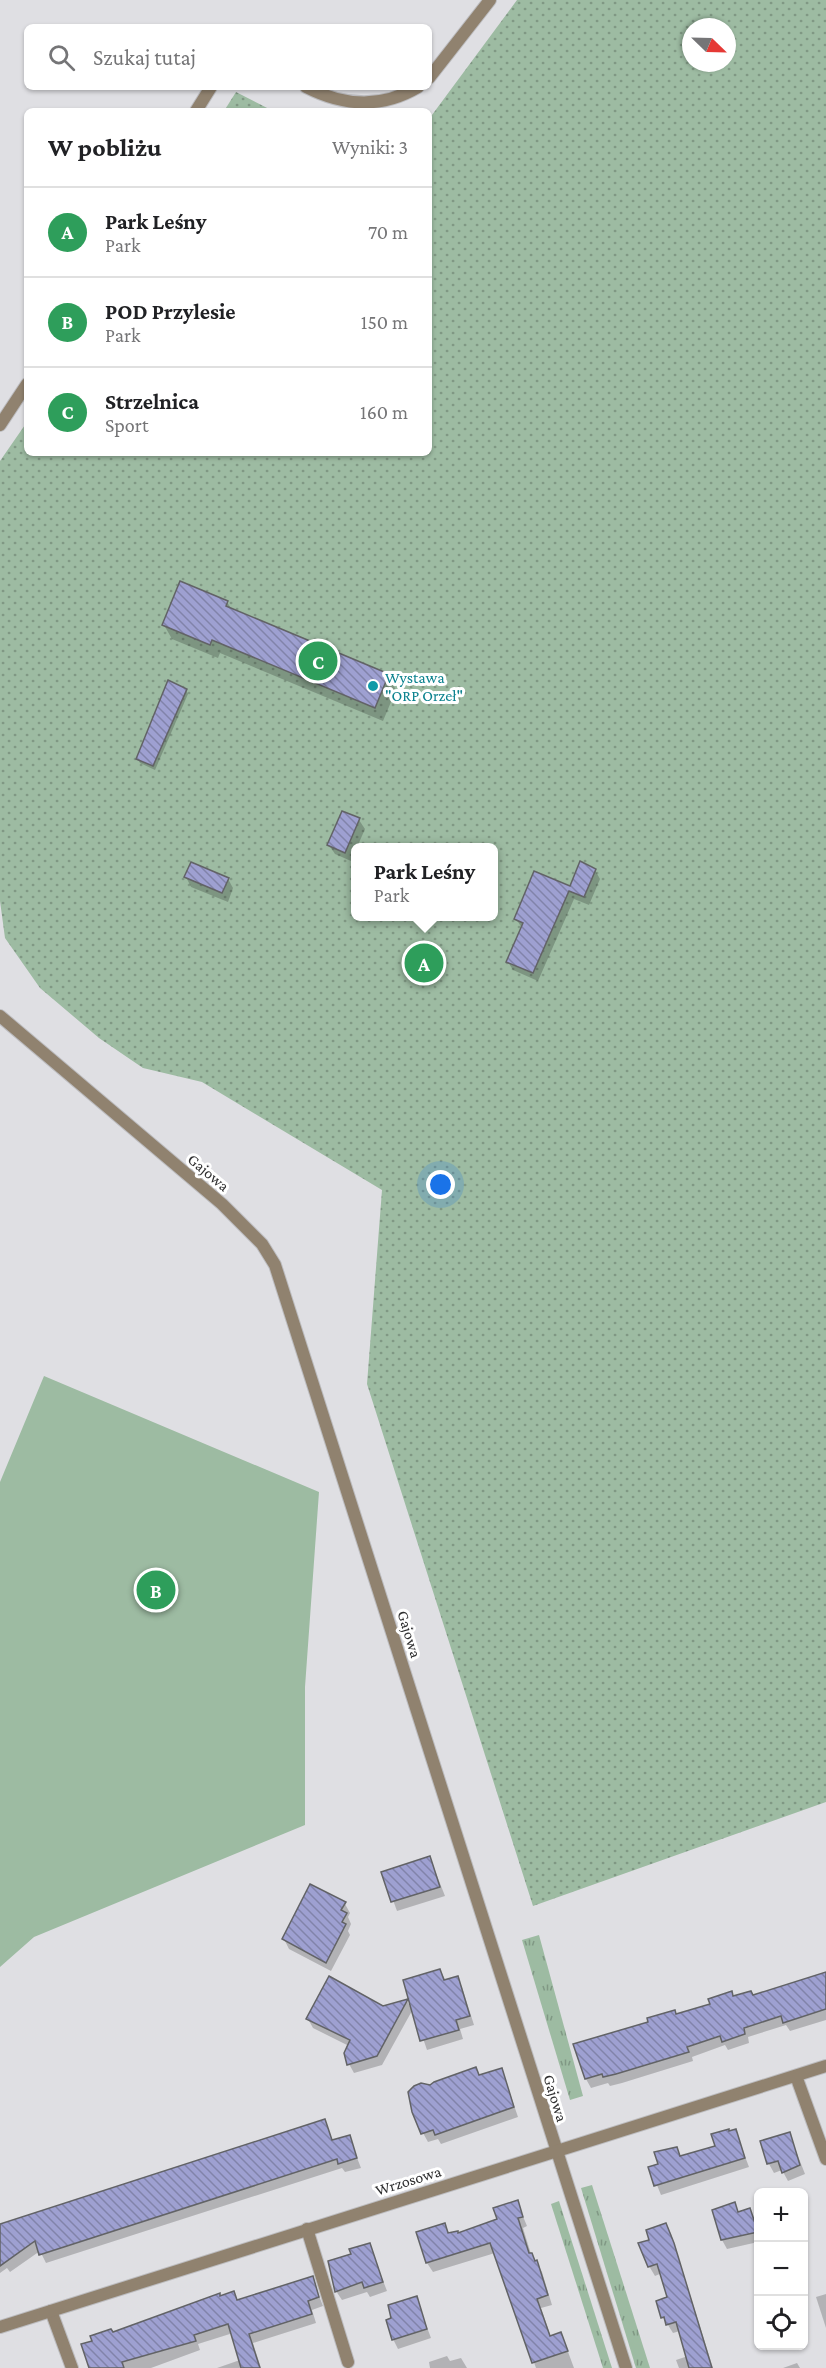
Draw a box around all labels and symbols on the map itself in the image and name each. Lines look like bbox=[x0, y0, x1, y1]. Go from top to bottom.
north arrow bbox=[682, 18, 736, 72]
pin: C bbox=[298, 638, 338, 684]
place label: Wystawa "ORP Orzeł" bbox=[385, 669, 463, 704]
marker: Wystawa "ORP Orzeł" bbox=[366, 679, 380, 693]
pin: A bbox=[404, 940, 444, 986]
street label: Gajowa bbox=[184, 1150, 233, 1196]
your location bbox=[426, 1170, 455, 1199]
pin: B bbox=[136, 1568, 176, 1612]
street label: Gajowa bbox=[393, 1609, 425, 1661]
street label: Gajowa bbox=[539, 2073, 571, 2125]
street label: Wrzosowa bbox=[373, 2162, 444, 2199]

